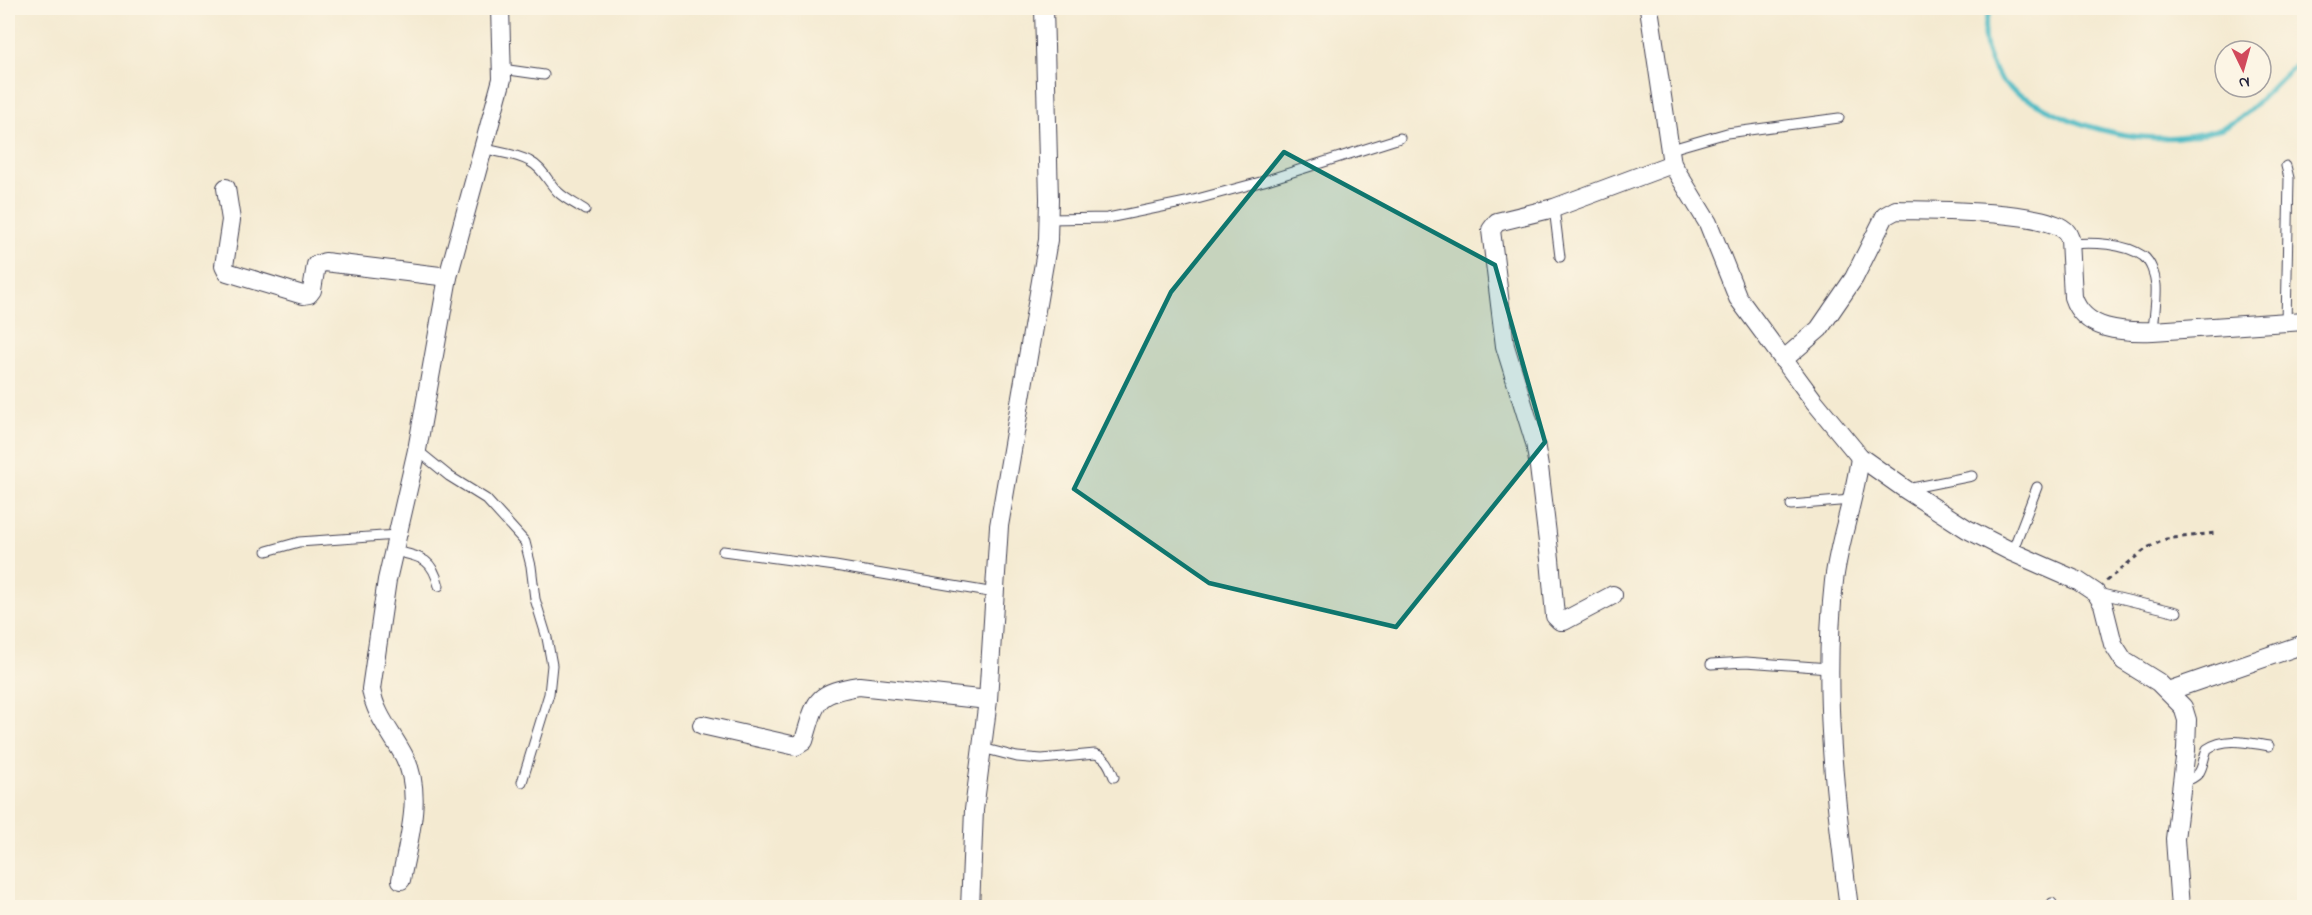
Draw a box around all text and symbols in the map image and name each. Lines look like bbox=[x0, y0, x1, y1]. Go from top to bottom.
north arrow bbox=[2213, 39, 2273, 99]
text: N bbox=[2238, 70, 2251, 94]

